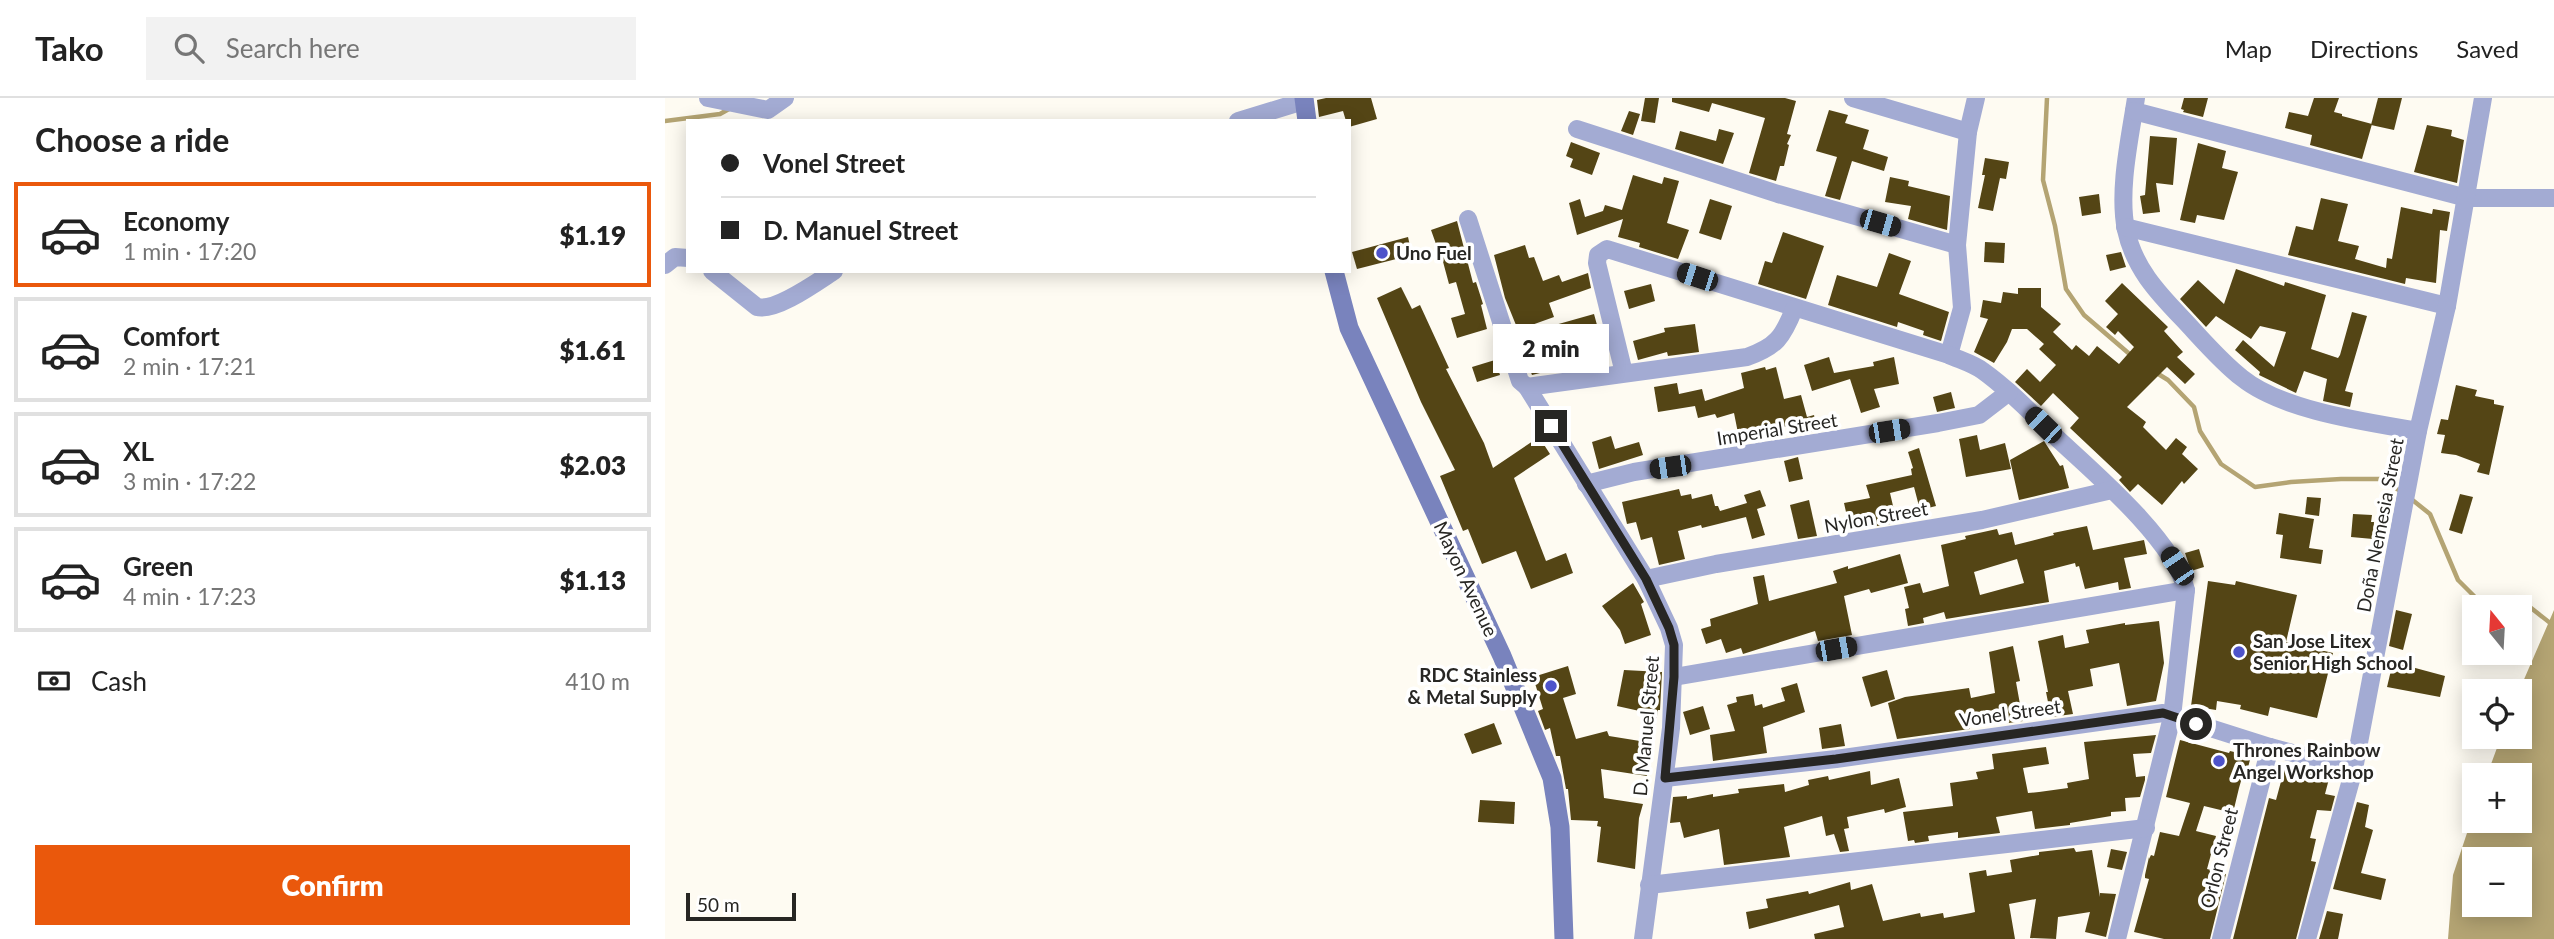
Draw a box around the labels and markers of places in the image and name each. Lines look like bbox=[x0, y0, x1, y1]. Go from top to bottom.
place label: Uno Fuel bbox=[1396, 241, 1472, 264]
marker: Uno Fuel bbox=[1374, 245, 1390, 261]
place label: San Jose Litex Senior High School bbox=[2253, 629, 2413, 674]
marker: San Jose Litex Senior High School bbox=[2231, 644, 2247, 660]
place label: RDC Stainless & Metal Supply bbox=[1408, 663, 1538, 708]
marker: RDC Stainless & Metal Supply bbox=[1543, 678, 1559, 694]
place label: Thrones Rainbow Angel Workshop bbox=[2232, 738, 2381, 783]
marker: Thrones Rainbow Angel Workshop bbox=[2211, 753, 2227, 769]

